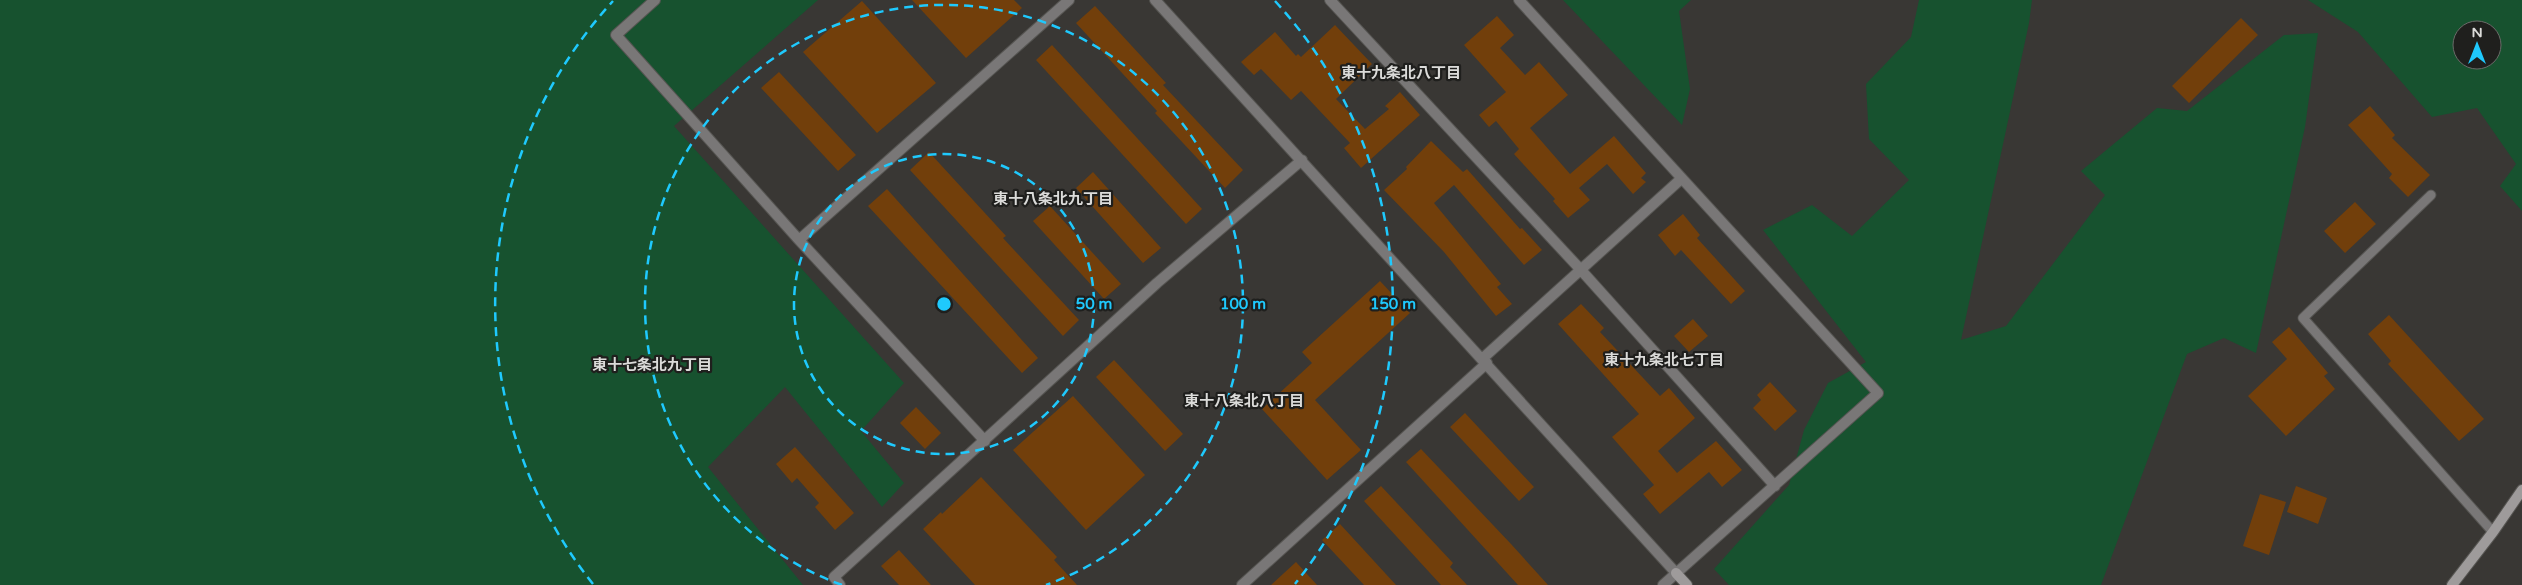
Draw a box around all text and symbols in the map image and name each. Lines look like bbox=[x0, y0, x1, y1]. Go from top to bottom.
north arrow bbox=[2452, 20, 2502, 70]
text: N bbox=[2471, 24, 2483, 41]
district label: 東十九条北八丁目 bbox=[1341, 64, 1461, 82]
district label: 東十八条北九丁目 bbox=[993, 190, 1113, 208]
centre of rings bbox=[935, 295, 953, 313]
text: 50 m bbox=[1076, 295, 1112, 313]
text: 100 m bbox=[1220, 295, 1266, 313]
text: 150 m bbox=[1370, 295, 1416, 313]
district label: 東十九条北七丁目 bbox=[1604, 351, 1724, 369]
district label: 東十七条北九丁目 bbox=[592, 356, 712, 374]
district label: 東十八条北八丁目 bbox=[1184, 392, 1304, 410]

